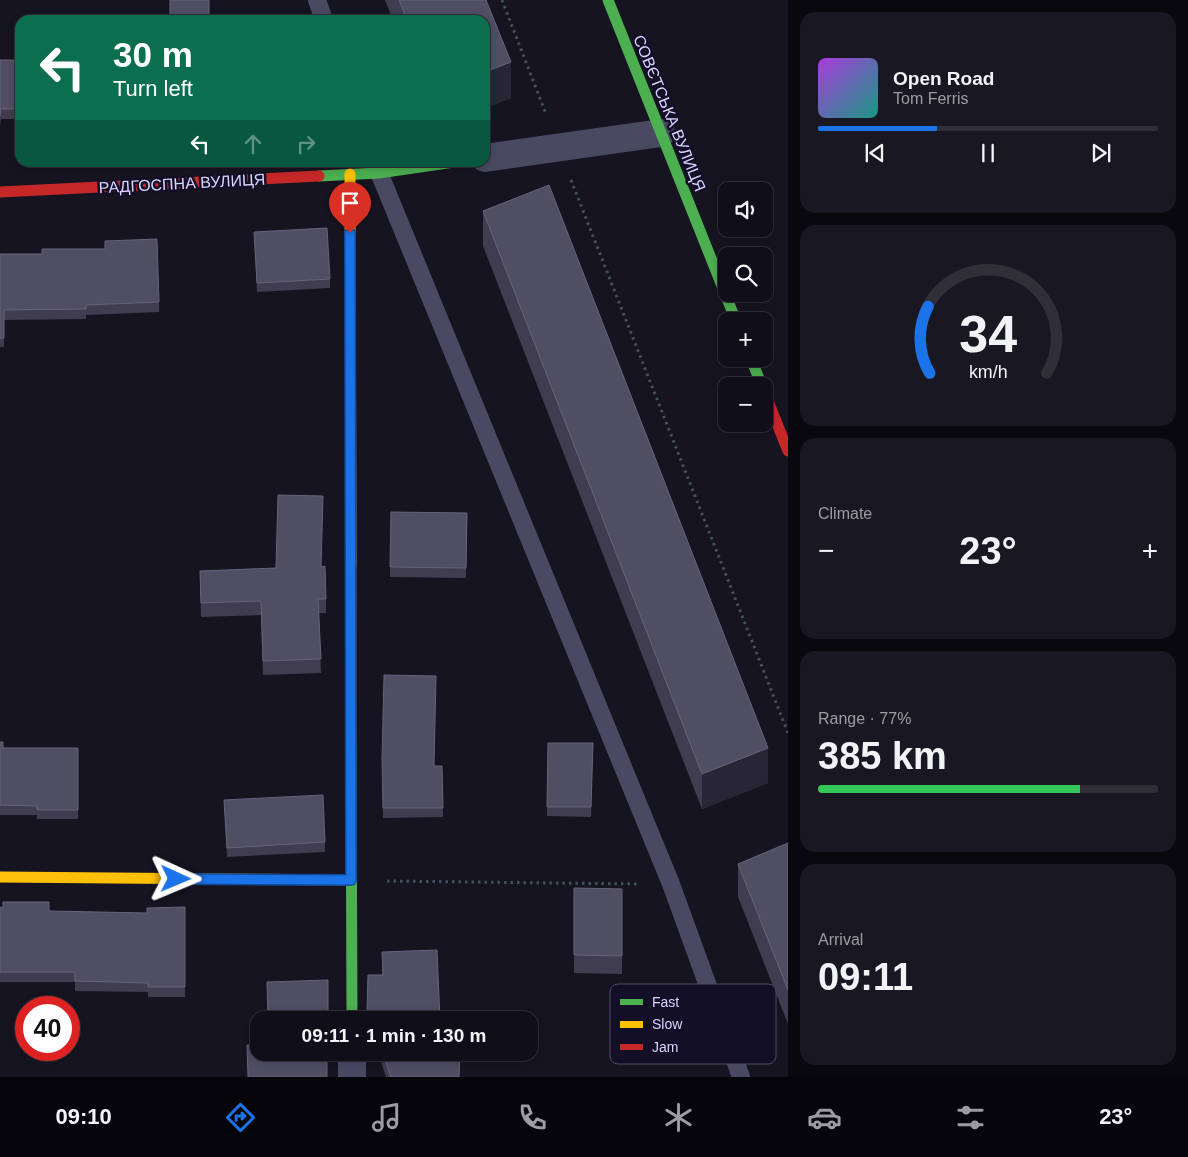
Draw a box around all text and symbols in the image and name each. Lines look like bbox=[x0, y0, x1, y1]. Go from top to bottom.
street label: СОВЄТСЬКА ВУЛИЦЯ bbox=[630, 32, 709, 194]
icon: left bbox=[30, 35, 95, 100]
text: 30 m bbox=[113, 35, 193, 74]
text: Open Road bbox=[893, 68, 994, 89]
text: Turn left bbox=[113, 76, 193, 101]
text: Tom Ferris bbox=[893, 90, 969, 107]
icon: left bbox=[186, 130, 214, 158]
icon: ahead bbox=[239, 130, 267, 158]
icon: right bbox=[292, 130, 320, 158]
icon: previous bbox=[861, 139, 889, 167]
icon: pause bbox=[974, 139, 1002, 167]
icon: next bbox=[1087, 139, 1115, 167]
street label: РАДГОСПНА ВУЛИЦЯ bbox=[98, 171, 266, 196]
pin bbox=[329, 182, 371, 233]
map controls bbox=[718, 182, 773, 432]
button: sound bbox=[718, 182, 773, 237]
icon: arrive bbox=[336, 189, 364, 217]
button: search bbox=[718, 247, 773, 302]
text: 34 bbox=[959, 305, 1017, 363]
button: + bbox=[718, 312, 773, 367]
text: km/h bbox=[969, 362, 1007, 382]
button: − bbox=[718, 377, 773, 432]
text: Climate bbox=[818, 505, 872, 522]
text: 23° bbox=[959, 530, 1017, 572]
text: − bbox=[818, 535, 834, 566]
text: + bbox=[1142, 535, 1158, 566]
text: Range · 77% bbox=[818, 710, 911, 727]
text: 385 km bbox=[818, 735, 947, 777]
position arrow bbox=[149, 852, 201, 904]
text: Arrival bbox=[818, 931, 863, 948]
text: 09:11 bbox=[818, 956, 913, 998]
legend bbox=[610, 984, 776, 1064]
text: Fast bbox=[652, 994, 679, 1010]
speed limit sign: 40 bbox=[15, 996, 80, 1061]
text: Slow bbox=[652, 1016, 683, 1032]
text: 09:11 · 1 min · 130 m bbox=[302, 1025, 486, 1046]
text: Jam bbox=[652, 1039, 678, 1055]
icon: directions bbox=[223, 1100, 258, 1135]
icon: music bbox=[369, 1100, 404, 1135]
icon: phone bbox=[515, 1100, 550, 1135]
icon: climate bbox=[661, 1100, 696, 1135]
icon: car bbox=[807, 1100, 842, 1135]
icon: filters bbox=[953, 1100, 988, 1135]
text: 09:10 bbox=[56, 1104, 112, 1129]
text: 23° bbox=[1099, 1104, 1132, 1129]

